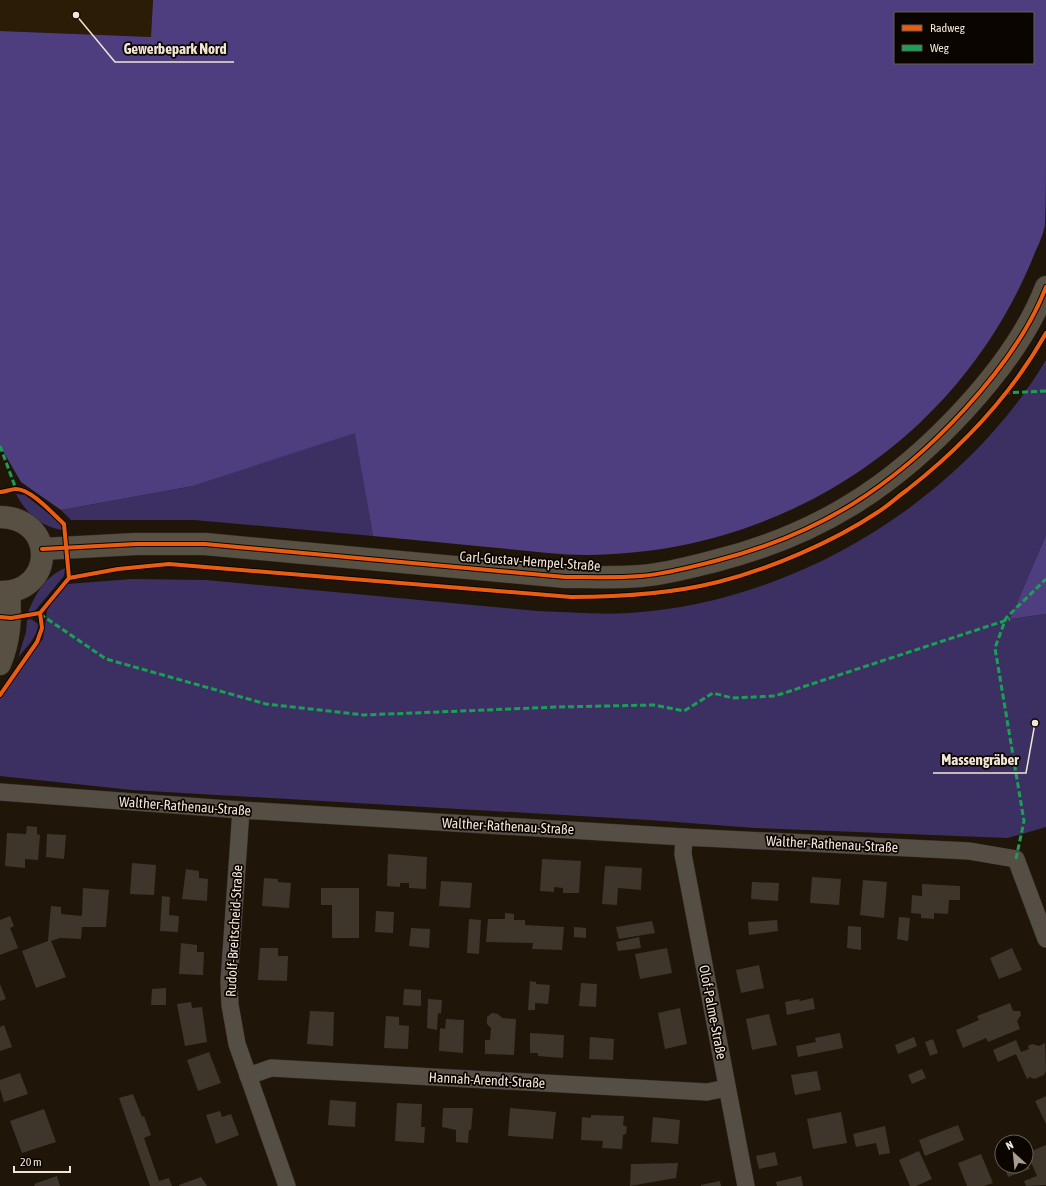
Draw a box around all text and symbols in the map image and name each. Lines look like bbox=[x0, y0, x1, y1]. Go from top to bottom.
legend bbox=[894, 12, 1034, 64]
text: Radweg bbox=[930, 21, 966, 35]
callout: Gewerbepark Nord bbox=[115, 35, 234, 62]
text: Gewerbepark Nord bbox=[123, 40, 227, 57]
text: Weg bbox=[930, 41, 950, 55]
street label: Carl-Gustav-Hempel-Straße bbox=[459, 548, 601, 574]
callout: Massengräber bbox=[933, 746, 1026, 773]
text: Massengräber bbox=[941, 751, 1019, 768]
street label: Walther-Rathenau-Straße bbox=[118, 793, 252, 819]
street label: Walther-Rathenau-Straße bbox=[442, 815, 574, 837]
street label: Walther-Rathenau-Straße bbox=[766, 833, 898, 855]
street label: Rudolf-Breitscheid-Straße bbox=[223, 865, 245, 997]
street label: Olof-Palme-Straße bbox=[696, 964, 730, 1060]
street label: Hannah-Arendt-Straße bbox=[428, 1069, 546, 1091]
north arrow bbox=[994, 1134, 1034, 1174]
text: N bbox=[1004, 1138, 1015, 1152]
scale bar bbox=[14, 1148, 70, 1174]
text: 20 m bbox=[20, 1155, 42, 1169]

